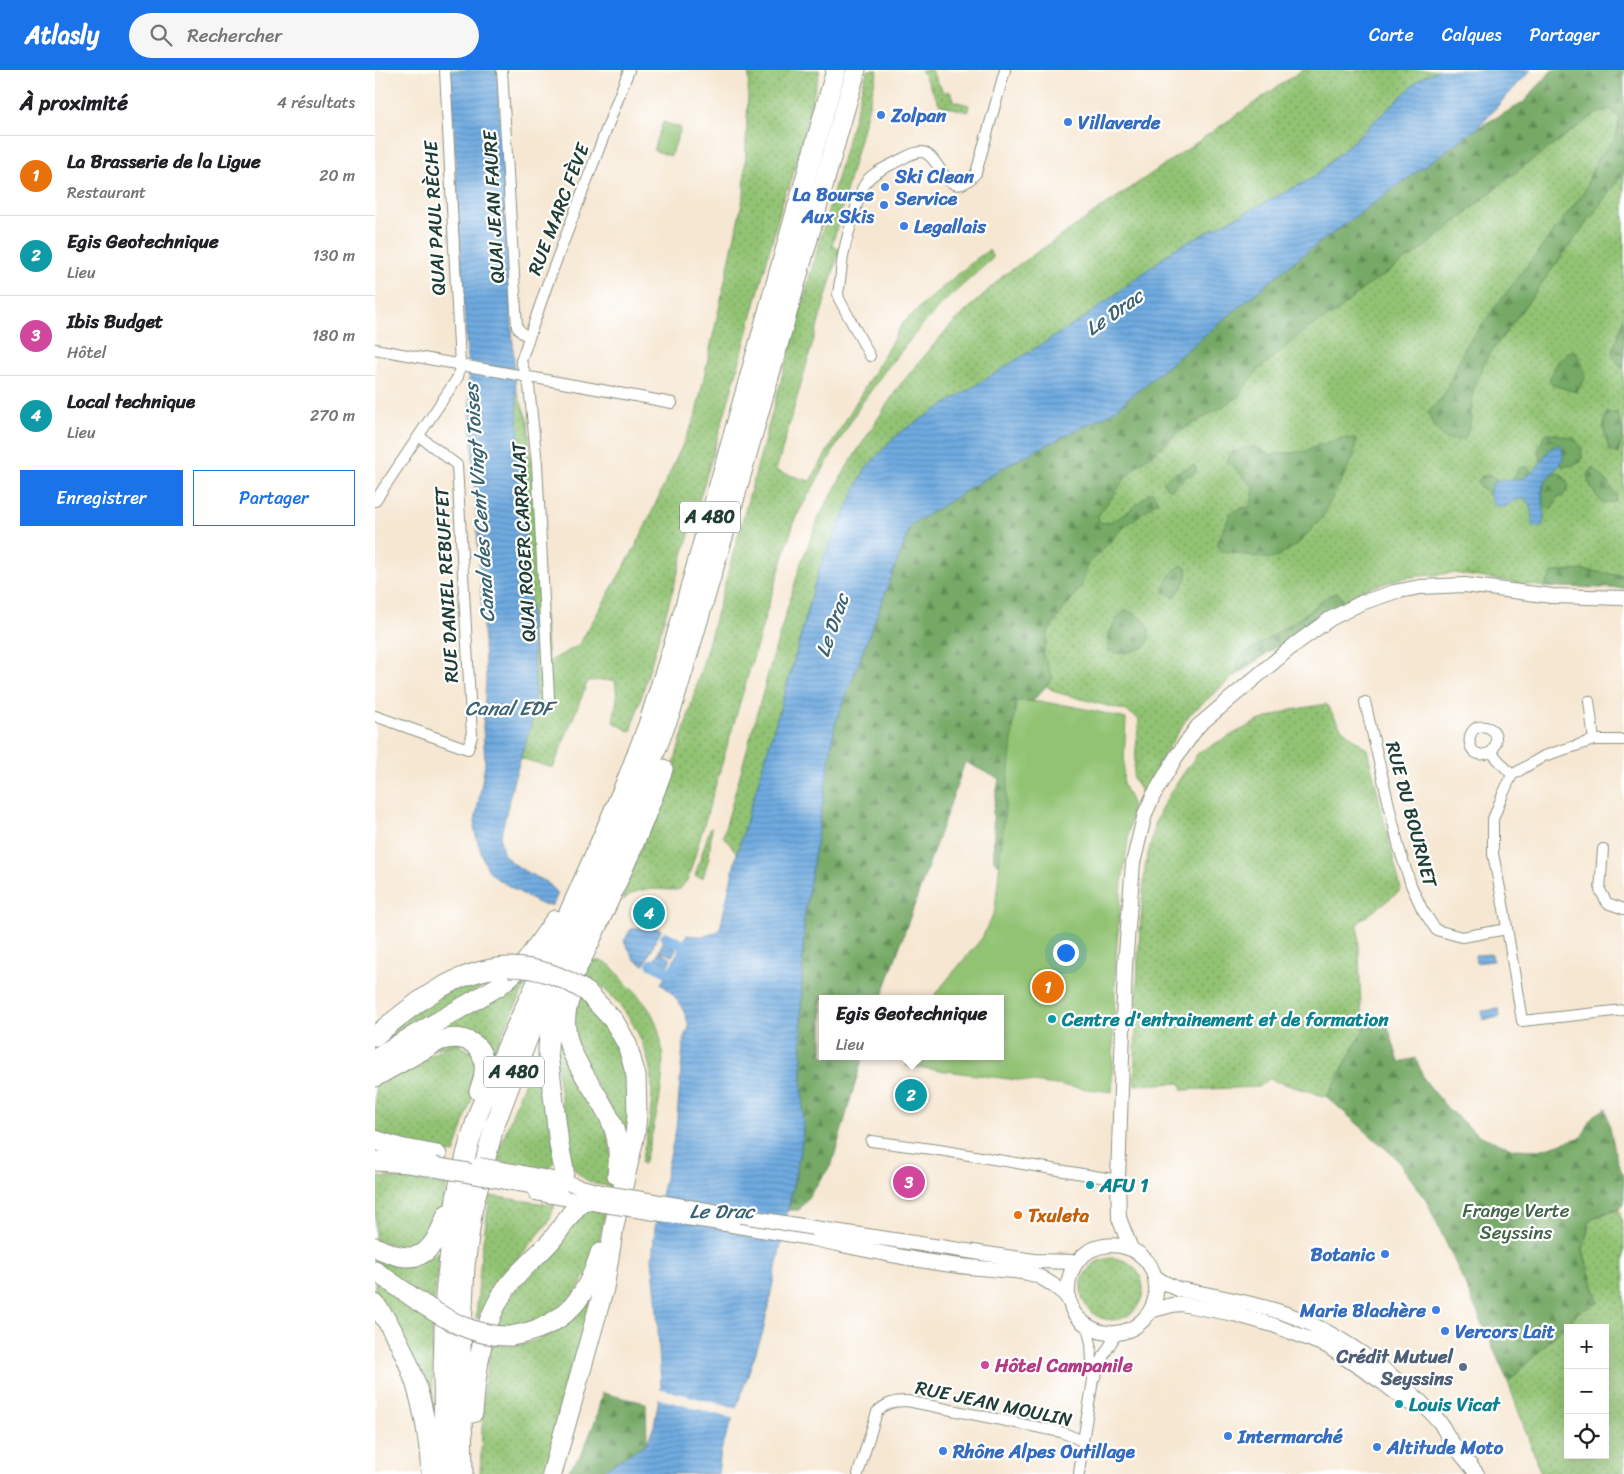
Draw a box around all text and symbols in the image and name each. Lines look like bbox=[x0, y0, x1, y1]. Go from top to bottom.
search box bbox=[129, 13, 479, 58]
text: Atlasly bbox=[25, 14, 99, 56]
text: Rechercher bbox=[187, 19, 282, 52]
text: Carte bbox=[1369, 19, 1414, 51]
text: Calques bbox=[1442, 19, 1502, 51]
text: Partager bbox=[1530, 19, 1599, 51]
icon: search bbox=[147, 21, 175, 49]
text: À proximité bbox=[20, 84, 128, 122]
text: 4 résultats bbox=[277, 88, 355, 117]
place label: Zolpan bbox=[890, 99, 947, 132]
place label: Villaverde bbox=[1078, 106, 1161, 139]
marker: Zolpan bbox=[875, 109, 887, 121]
marker: Villaverde bbox=[1062, 116, 1074, 128]
street label: QUAI JEAN FAURE bbox=[473, 128, 514, 284]
street label: RUE MARC FÈVE bbox=[518, 137, 599, 280]
street label: QUAI PAUL RÈCHE bbox=[414, 138, 455, 296]
text: La Brasserie de la Ligue bbox=[67, 145, 261, 178]
place label: Ski Clean Service bbox=[894, 160, 975, 215]
text: 1 bbox=[33, 161, 39, 190]
text: 20 m bbox=[319, 161, 355, 190]
text: Restaurant bbox=[67, 178, 146, 207]
place label: La Bourse Aux Skis bbox=[792, 178, 875, 233]
marker: Ski Clean Service bbox=[879, 181, 891, 193]
marker: La Bourse Aux Skis bbox=[878, 199, 890, 211]
place label: Legallais bbox=[914, 210, 987, 243]
marker: Legallais bbox=[898, 220, 910, 232]
text: Egis Geotechnique bbox=[67, 225, 219, 258]
text: 2 bbox=[31, 241, 41, 270]
text: 130 m bbox=[313, 241, 355, 270]
text: Lieu bbox=[67, 258, 96, 287]
water label: Le Drac bbox=[1078, 278, 1153, 345]
text: Ibis Budget bbox=[67, 305, 163, 338]
text: 3 bbox=[32, 321, 40, 350]
text: 180 m bbox=[312, 321, 355, 350]
text: Hôtel bbox=[67, 338, 106, 367]
water label: Canal des Cent Vingt Toises bbox=[453, 380, 505, 624]
text: Local technique bbox=[67, 385, 195, 418]
text: 4 bbox=[31, 401, 41, 430]
text: 270 m bbox=[310, 401, 355, 430]
text: Lieu bbox=[67, 418, 96, 447]
street label: QUAI ROGER CARRAJAT bbox=[502, 440, 545, 643]
button: Enregistrer bbox=[20, 470, 183, 526]
button: Partager bbox=[193, 470, 355, 526]
street label: RUE DANIEL REBUFFET bbox=[425, 485, 468, 684]
road number: A 480 bbox=[680, 502, 740, 532]
water label: Le Drac bbox=[805, 587, 860, 662]
water label: Canal EDF bbox=[465, 691, 558, 726]
street label: RUE DU BOURNET bbox=[1376, 738, 1447, 892]
pin: 4 bbox=[633, 894, 665, 932]
your location bbox=[1053, 940, 1079, 966]
pin: 1 bbox=[1032, 968, 1064, 1006]
popup bbox=[819, 995, 1004, 1060]
text: Egis Geotechnique bbox=[836, 997, 987, 1030]
place label: Centre d'entrainement et de formation bbox=[1061, 1003, 1389, 1036]
marker: Centre d'entrainement et de formation bbox=[1046, 1013, 1058, 1025]
text: Lieu bbox=[836, 1030, 864, 1059]
road number: A 480 bbox=[484, 1056, 544, 1088]
pin: 2 bbox=[895, 1076, 927, 1114]
pin: 3 bbox=[893, 1163, 925, 1201]
place label: AFU 1 bbox=[1099, 1169, 1148, 1202]
marker: AFU 1 bbox=[1084, 1179, 1096, 1191]
water label: Le Drac bbox=[690, 1194, 756, 1229]
park label: Frange Verte Seyssins bbox=[1462, 1194, 1570, 1249]
place label: Txuleta bbox=[1028, 1199, 1090, 1232]
marker: Txuleta bbox=[1012, 1209, 1024, 1221]
place label: Botanic bbox=[1311, 1238, 1376, 1271]
marker: Botanic bbox=[1379, 1248, 1391, 1260]
place label: Marie Blachère bbox=[1299, 1294, 1426, 1327]
marker: Marie Blachère bbox=[1430, 1304, 1442, 1316]
place label: Vercors Lait bbox=[1455, 1315, 1555, 1348]
map controls bbox=[1564, 1324, 1609, 1459]
button: + bbox=[1564, 1324, 1609, 1369]
marker: Vercors Lait bbox=[1439, 1325, 1451, 1337]
place label: Crédit Mutuel Seyssins bbox=[1335, 1340, 1455, 1395]
place label: Hôtel Campanile bbox=[994, 1349, 1133, 1382]
marker: Hôtel Campanile bbox=[979, 1359, 991, 1371]
marker: Crédit Mutuel Seyssins bbox=[1457, 1361, 1469, 1373]
button: − bbox=[1564, 1369, 1609, 1414]
street label: RUE JEAN MOULIN bbox=[913, 1371, 1075, 1436]
place label: Louis Vicat bbox=[1409, 1388, 1501, 1421]
marker: Louis Vicat bbox=[1393, 1398, 1405, 1410]
button: locate bbox=[1564, 1414, 1609, 1459]
place label: Intermarché bbox=[1237, 1420, 1343, 1453]
marker: Intermarché bbox=[1222, 1430, 1234, 1442]
place label: Altitude Moto bbox=[1386, 1431, 1504, 1464]
place label: Rhône Alpes Outillage bbox=[952, 1435, 1136, 1468]
marker: Altitude Moto bbox=[1371, 1441, 1383, 1453]
marker: Rhône Alpes Outillage bbox=[937, 1445, 949, 1457]

